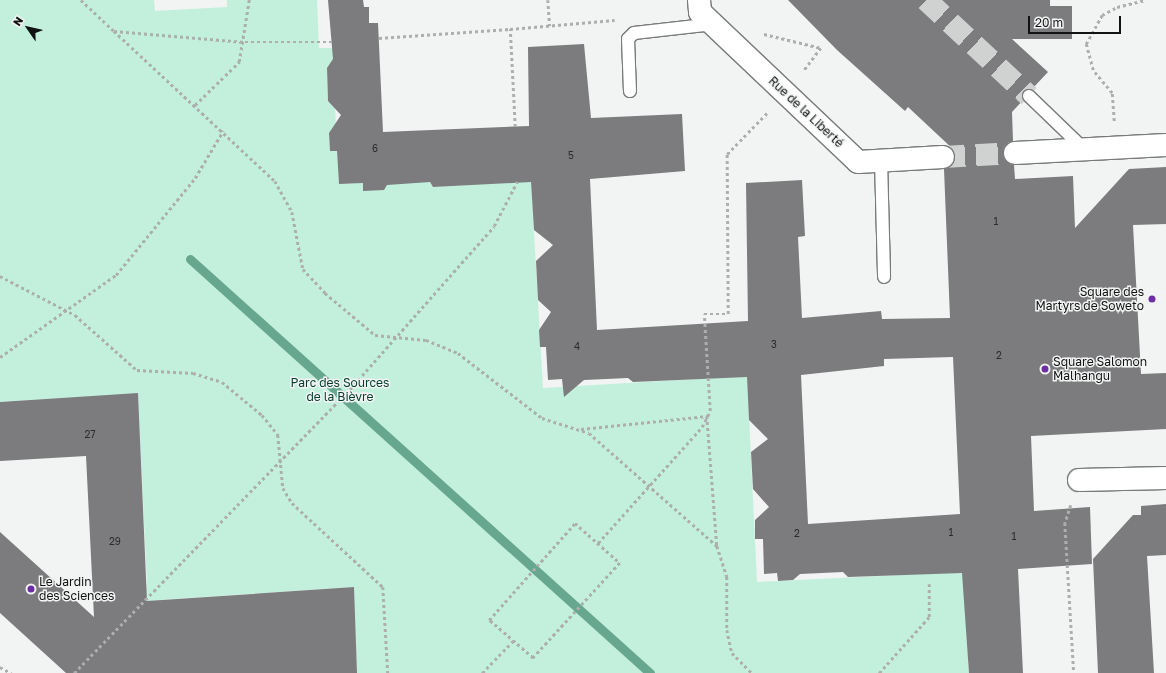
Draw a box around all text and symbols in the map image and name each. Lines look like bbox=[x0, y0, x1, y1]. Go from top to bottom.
north arrow bbox=[8, 8, 48, 48]
scale bar bbox=[1030, 8, 1123, 34]
text: N bbox=[10, 14, 25, 28]
text: 20 m bbox=[1035, 15, 1063, 30]
street label: Rue de la Liberté bbox=[766, 74, 846, 150]
house number: 6 bbox=[372, 143, 378, 155]
house number: 5 bbox=[568, 150, 574, 162]
house number: 1 bbox=[994, 216, 998, 228]
place label: Square des Martyrs de Soweto bbox=[1036, 285, 1144, 313]
marker: Square des Martyrs de Soweto bbox=[1147, 294, 1157, 304]
house number: 3 bbox=[771, 339, 777, 351]
house number: 4 bbox=[574, 341, 580, 353]
house number: 2 bbox=[996, 350, 1002, 362]
place label: Square Salomon Malhangu bbox=[1053, 355, 1147, 383]
marker: Square Salomon Malhangu bbox=[1040, 364, 1050, 374]
park label: Parc des Sources de la Bièvre bbox=[291, 376, 389, 404]
house number: 27 bbox=[84, 429, 96, 441]
house number: 1 bbox=[949, 527, 953, 539]
house number: 2 bbox=[794, 528, 800, 540]
house number: 1 bbox=[1012, 531, 1016, 543]
house number: 29 bbox=[109, 536, 121, 548]
place label: Le Jardin des Sciences bbox=[39, 575, 114, 603]
marker: Le Jardin des Sciences bbox=[26, 584, 36, 594]

